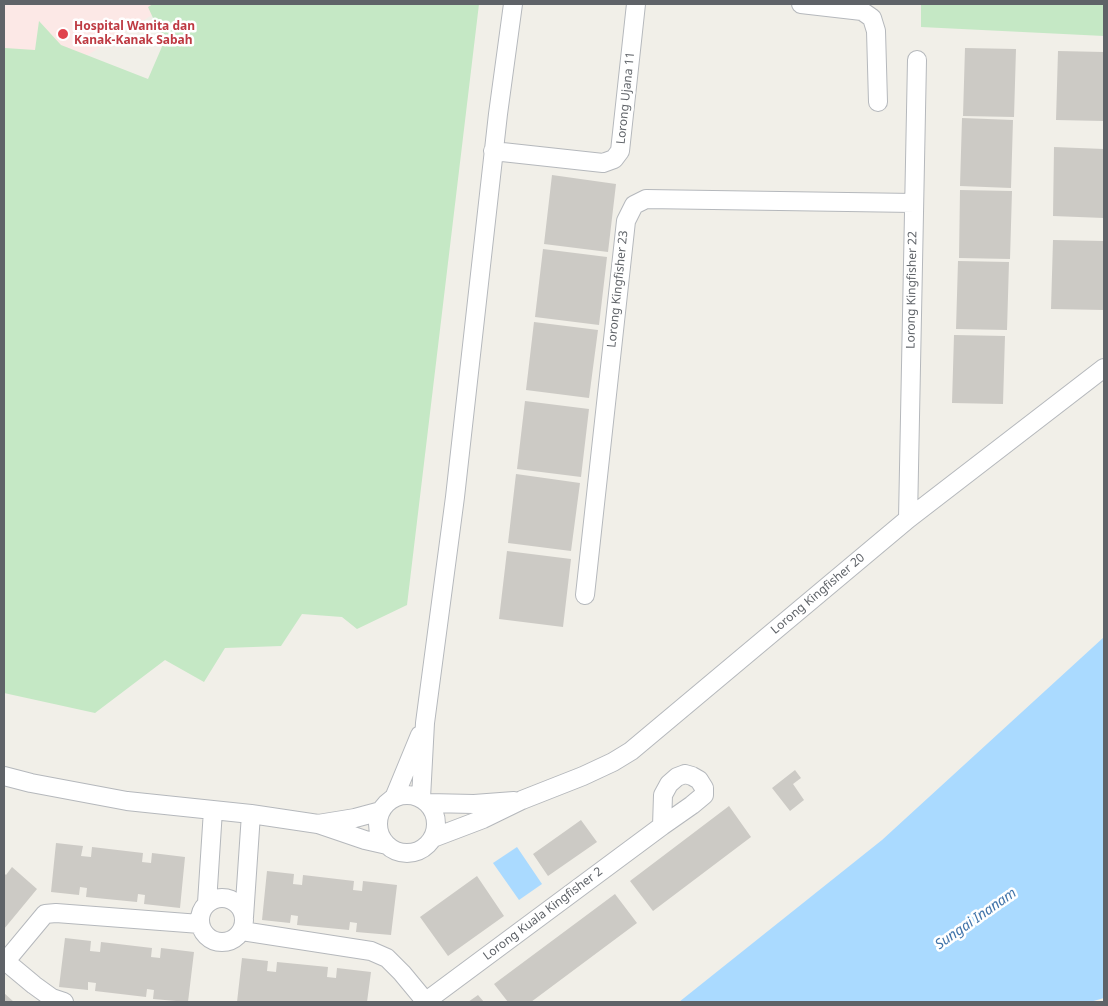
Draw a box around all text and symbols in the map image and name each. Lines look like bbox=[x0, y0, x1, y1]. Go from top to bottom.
place label: Hospital Wanita dan Kanak-Kanak Sabah bbox=[74, 20, 195, 48]
marker: Hospital Wanita dan Kanak-Kanak Sabah bbox=[56, 27, 70, 41]
street label: Lorong Ujana 11 bbox=[614, 51, 638, 145]
street label: Lorong Kingfisher 23 bbox=[605, 230, 631, 348]
street label: Lorong Kingfisher 22 bbox=[904, 231, 920, 349]
street label: Lorong Kingfisher 20 bbox=[768, 551, 868, 637]
street label: Lorong Kuala Kingfisher 2 bbox=[481, 865, 605, 963]
water label: Sungai Inanam bbox=[932, 885, 1020, 953]

